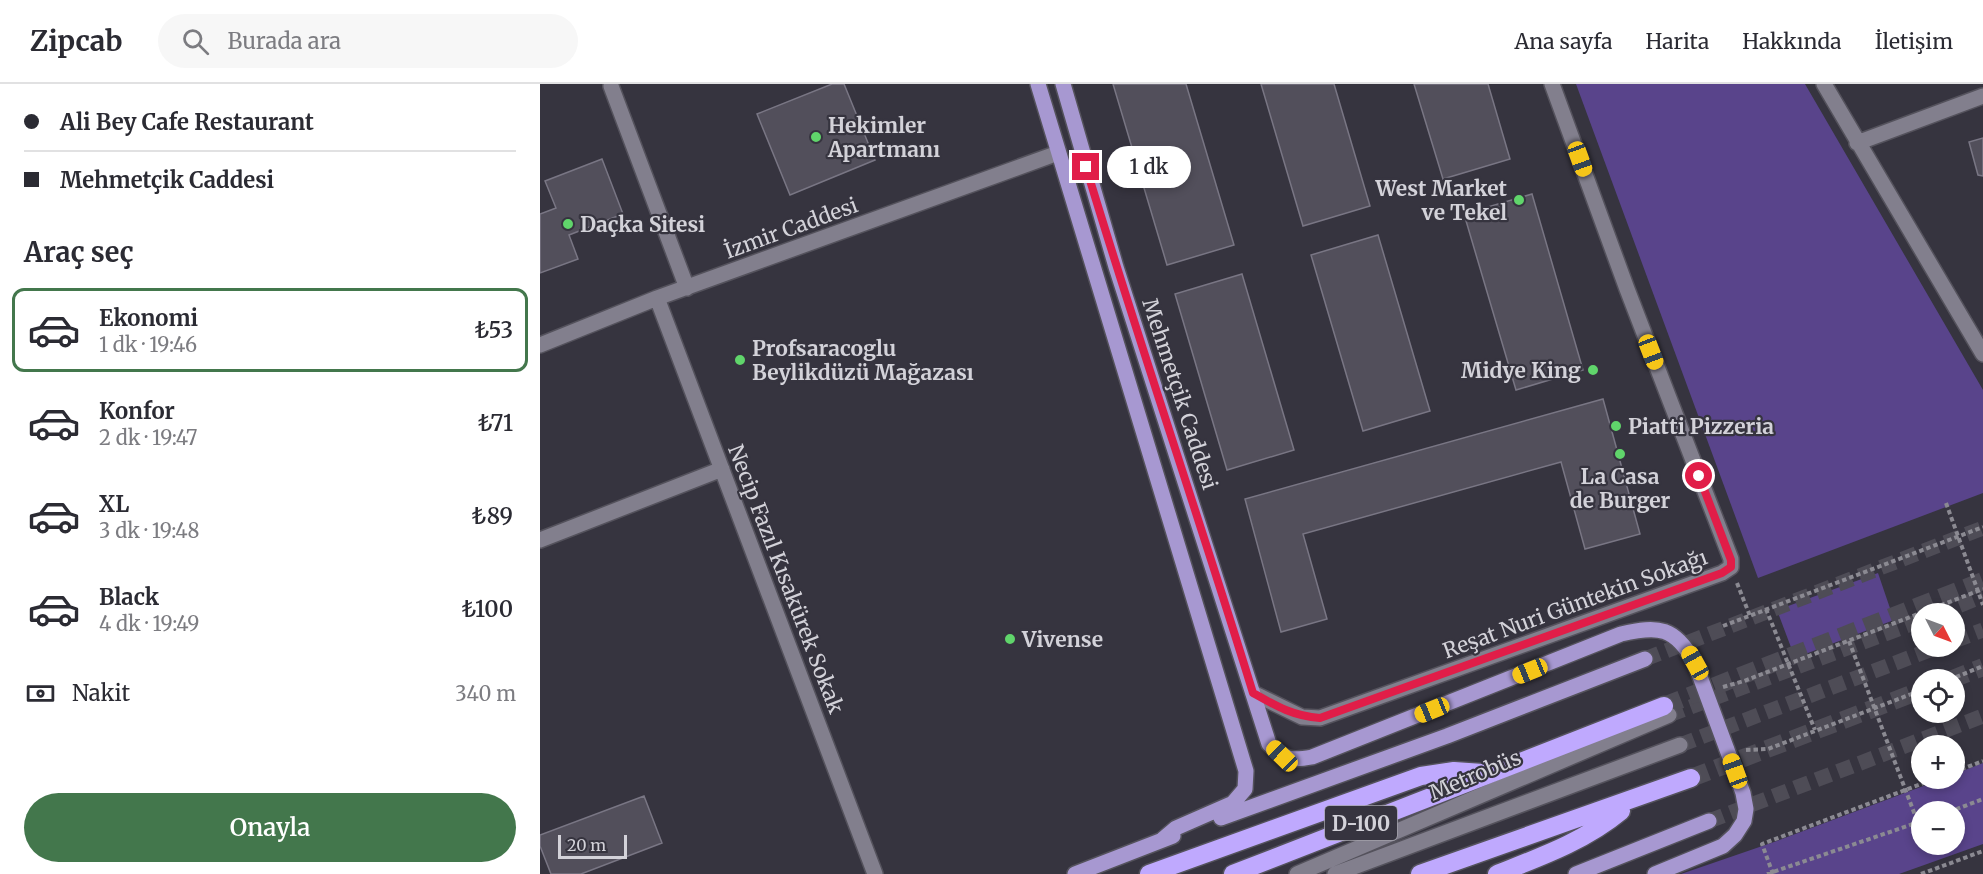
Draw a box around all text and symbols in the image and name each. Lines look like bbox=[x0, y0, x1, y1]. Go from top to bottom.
search box bbox=[158, 14, 578, 68]
text: Zipcab bbox=[30, 23, 122, 59]
icon: search bbox=[179, 25, 212, 58]
text: Burada ara bbox=[227, 27, 341, 55]
text: Ana sayfa bbox=[1514, 28, 1613, 55]
text: Harita bbox=[1646, 28, 1709, 55]
text: Hakkında bbox=[1742, 28, 1842, 55]
text: İletişim bbox=[1875, 28, 1953, 55]
text: Ali Bey Cafe Restaurant bbox=[60, 108, 314, 136]
place label: Hekimler Apartmanı bbox=[827, 112, 940, 163]
marker: Hekimler Apartmanı bbox=[809, 130, 823, 144]
car bbox=[1565, 139, 1595, 179]
callout: 1 dk bbox=[1107, 146, 1191, 188]
route end bbox=[1072, 153, 1099, 180]
text: 1 dk bbox=[1130, 154, 1168, 179]
text: Mehmetçik Caddesi bbox=[60, 166, 274, 194]
place label: West Market ve Tekel bbox=[1374, 175, 1508, 226]
street label: İzmir Caddesi bbox=[721, 191, 862, 265]
marker: West Market ve Tekel bbox=[1512, 193, 1526, 207]
place label: Daçka Sitesi bbox=[580, 211, 705, 238]
marker: Daçka Sitesi bbox=[561, 217, 575, 231]
text: Araç seç bbox=[24, 235, 134, 269]
street label: Mehmetçik Caddesi bbox=[1136, 295, 1224, 493]
icon: car bbox=[27, 303, 81, 357]
text: Ekonomi bbox=[99, 304, 198, 332]
text: ₺53 bbox=[475, 316, 513, 344]
text: 1 dk · 19:46 bbox=[99, 332, 197, 357]
car bbox=[1636, 332, 1666, 372]
place label: Profsaracoglu Beylikdüzü Mağazası bbox=[752, 335, 974, 386]
marker: Profsaracoglu Beylikdüzü Mağazası bbox=[733, 353, 747, 367]
place label: Midye King bbox=[1461, 357, 1581, 384]
marker: Midye King bbox=[1586, 363, 1600, 377]
icon: car bbox=[27, 396, 81, 450]
text: Konfor bbox=[99, 397, 175, 425]
text: ₺71 bbox=[478, 409, 513, 437]
place label: Piatti Pizzeria bbox=[1628, 413, 1774, 440]
marker: Piatti Pizzeria bbox=[1609, 419, 1623, 433]
text: 2 dk · 19:47 bbox=[99, 425, 197, 450]
street label: Necip Fazıl Kısakürek Sokak bbox=[722, 441, 850, 718]
marker: La Casa de Burger bbox=[1613, 447, 1627, 461]
route start bbox=[1685, 462, 1712, 489]
place label: La Casa de Burger bbox=[1570, 463, 1671, 514]
icon: car bbox=[27, 489, 81, 543]
text: XL bbox=[99, 490, 129, 518]
text: ₺89 bbox=[472, 502, 513, 530]
text: 3 dk · 19:48 bbox=[99, 518, 200, 543]
street label: Reşat Nuri Güntekin Sokağı bbox=[1439, 543, 1711, 664]
icon: car bbox=[27, 582, 81, 636]
text: Black bbox=[99, 583, 159, 611]
text: ₺100 bbox=[462, 595, 513, 623]
north arrow bbox=[1911, 603, 1965, 657]
map controls bbox=[1911, 603, 1965, 855]
text: 4 dk · 19:49 bbox=[99, 611, 199, 636]
place label: Vivense bbox=[1021, 626, 1103, 653]
marker: Vivense bbox=[1003, 632, 1017, 646]
car bbox=[1678, 643, 1712, 683]
car bbox=[1510, 656, 1550, 686]
button: locate bbox=[1911, 669, 1965, 723]
icon: cash bbox=[24, 677, 57, 710]
text: Nakit bbox=[72, 679, 130, 707]
text: 340 m bbox=[455, 681, 516, 706]
car bbox=[1412, 695, 1452, 725]
button: + bbox=[1911, 735, 1965, 789]
car bbox=[1263, 737, 1301, 775]
street label: Metrobüs bbox=[1425, 744, 1525, 806]
car bbox=[1720, 751, 1750, 791]
button: Onayla bbox=[24, 793, 516, 862]
button: − bbox=[1911, 801, 1965, 855]
road number: D-100 bbox=[1325, 806, 1397, 840]
scale bar bbox=[558, 832, 627, 860]
text: 20 m bbox=[567, 835, 606, 855]

